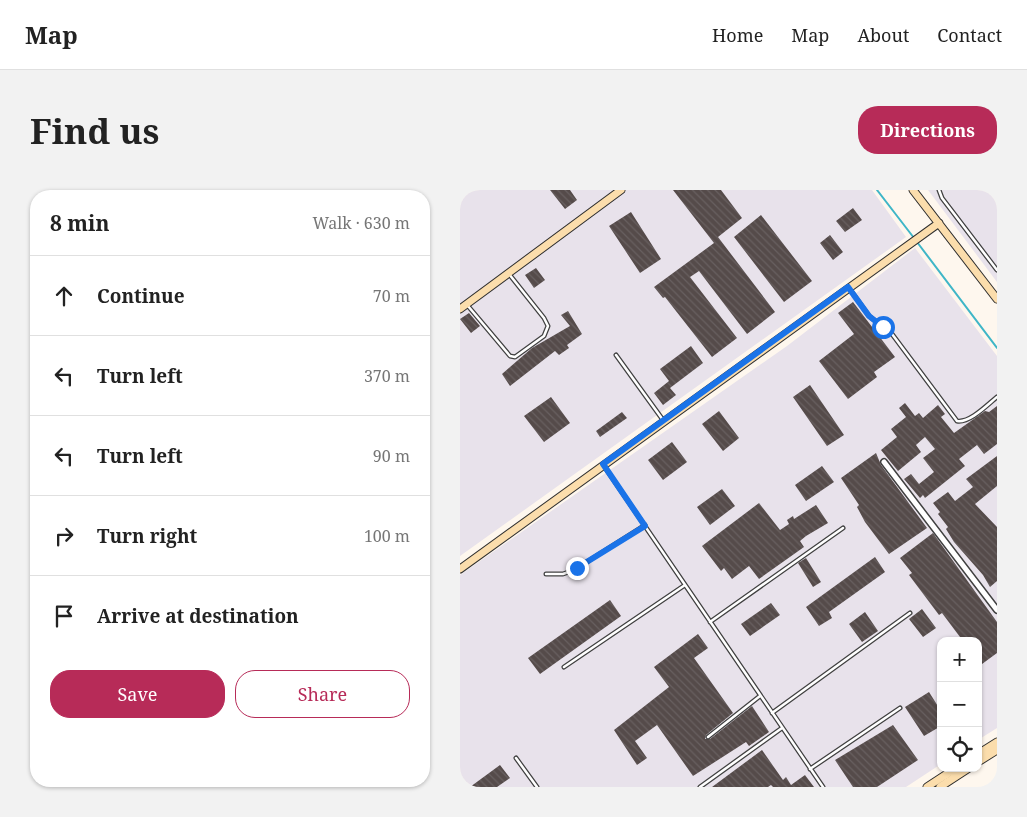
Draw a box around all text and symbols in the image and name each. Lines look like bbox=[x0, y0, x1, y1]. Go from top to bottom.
text: Map bbox=[25, 18, 78, 51]
text: Home bbox=[712, 23, 763, 47]
text: Map bbox=[791, 23, 829, 47]
text: About bbox=[857, 23, 909, 47]
text: Contact bbox=[937, 23, 1002, 47]
button: Directions bbox=[858, 106, 997, 154]
text: Find us bbox=[30, 107, 159, 154]
text: 8 min bbox=[50, 209, 109, 237]
text: Walk · 630 m bbox=[313, 212, 410, 234]
icon: ahead bbox=[50, 282, 78, 310]
text: Continue bbox=[97, 283, 185, 309]
text: 70 m bbox=[373, 285, 410, 307]
route start bbox=[872, 316, 895, 339]
icon: left bbox=[50, 362, 78, 390]
text: Turn left bbox=[97, 363, 183, 389]
text: 370 m bbox=[364, 365, 410, 387]
icon: left bbox=[50, 442, 78, 470]
text: Turn left bbox=[97, 443, 183, 469]
text: 90 m bbox=[373, 445, 410, 467]
icon: right bbox=[50, 522, 78, 550]
text: Turn right bbox=[97, 523, 197, 549]
text: 100 m bbox=[364, 525, 410, 547]
route end bbox=[566, 557, 589, 580]
icon: arrive bbox=[50, 602, 78, 630]
text: Arrive at destination bbox=[97, 603, 299, 629]
map controls bbox=[937, 637, 982, 772]
button: + bbox=[937, 637, 982, 682]
button: Save bbox=[50, 670, 225, 718]
button: Share bbox=[235, 670, 410, 718]
button: − bbox=[937, 682, 982, 727]
button: locate bbox=[937, 727, 982, 772]

